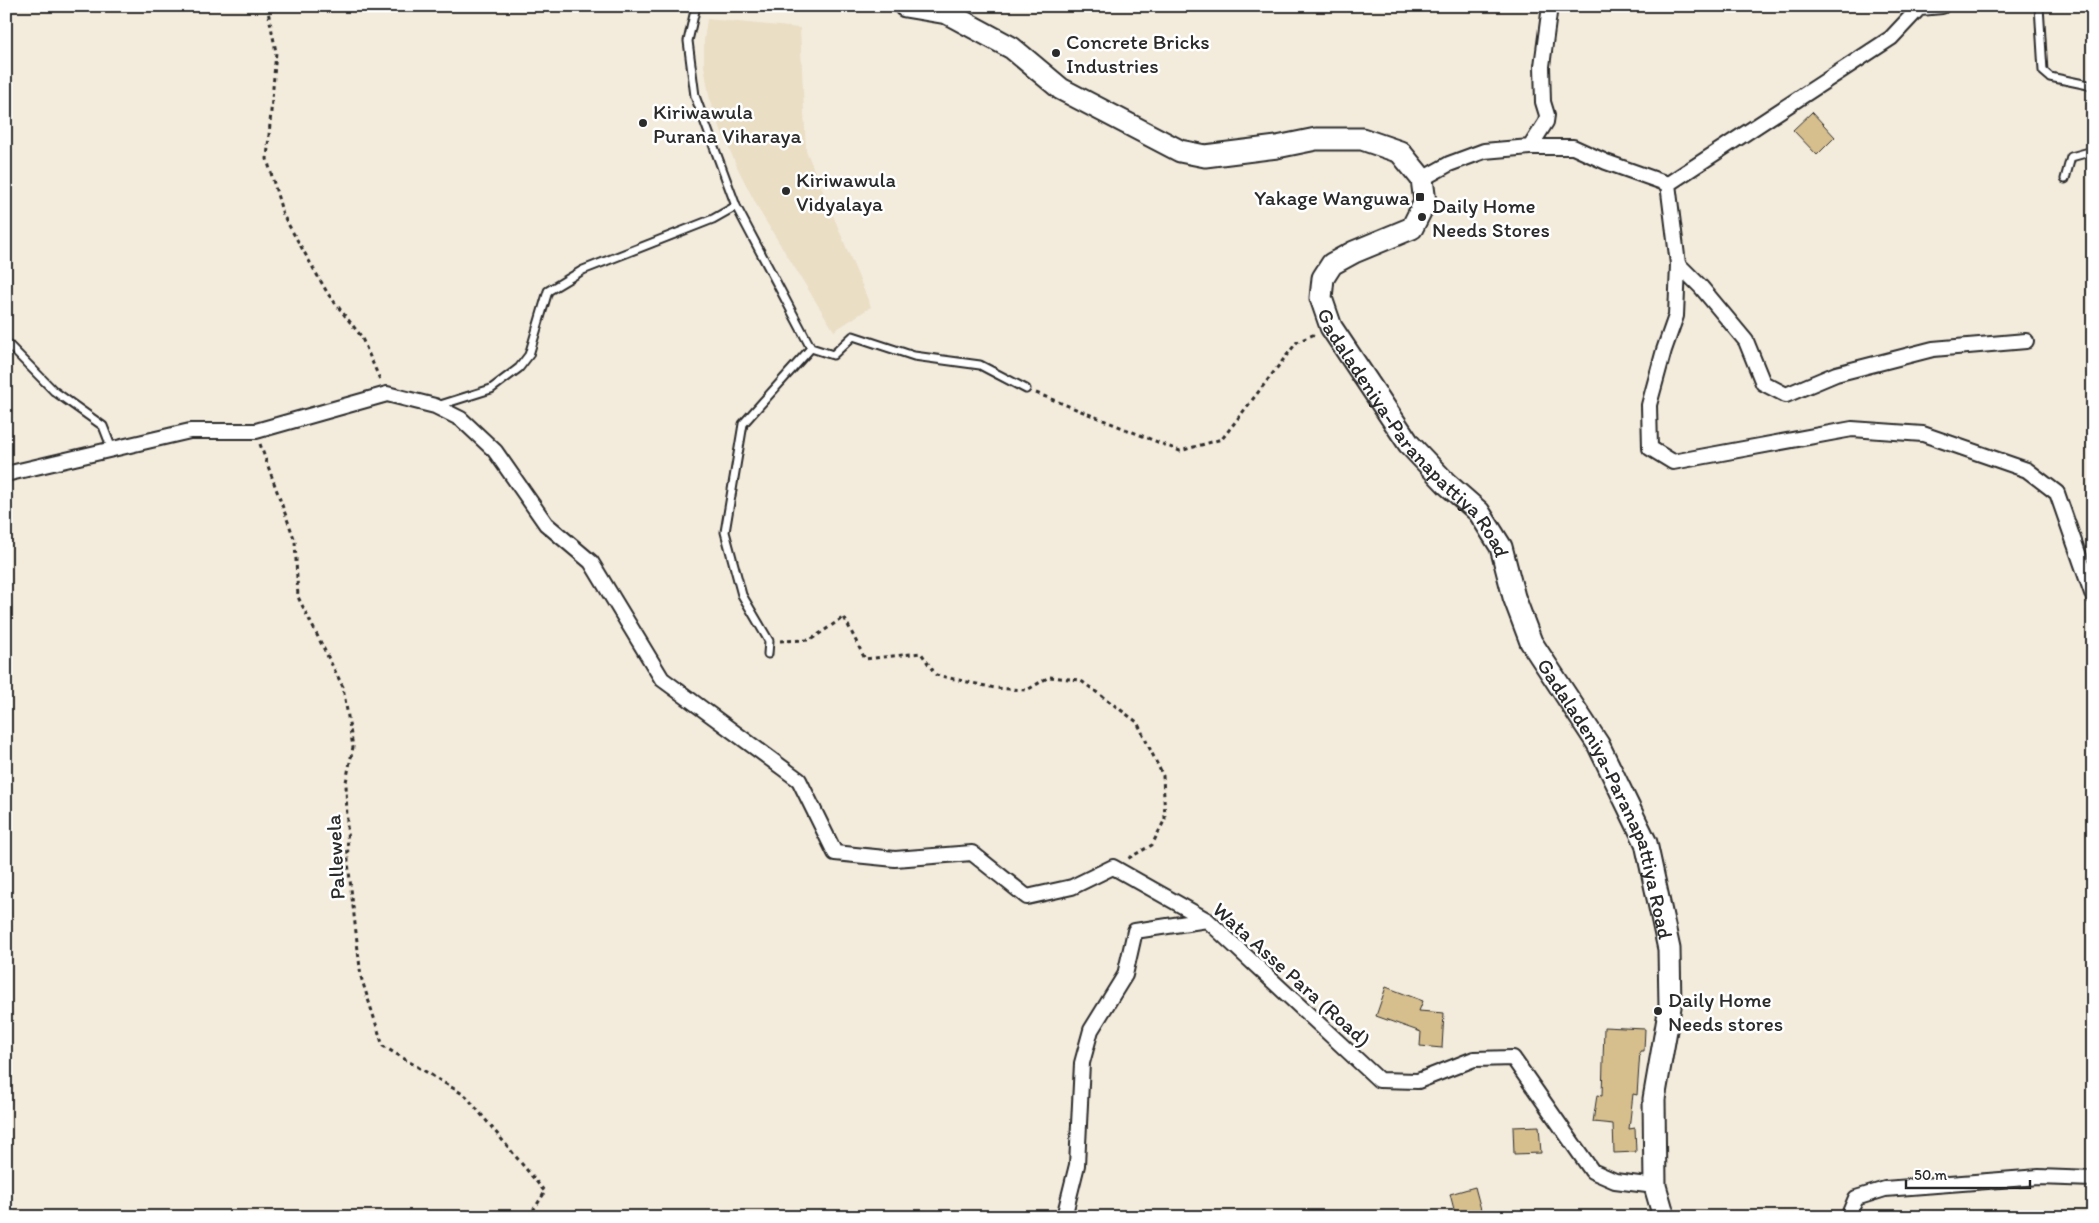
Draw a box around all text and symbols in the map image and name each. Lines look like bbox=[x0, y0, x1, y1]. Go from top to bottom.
place label: Concrete Bricks Industries bbox=[1066, 29, 1210, 78]
marker: Concrete Bricks Industries bbox=[1050, 47, 1062, 59]
place label: Kiriwawula Purana Viharaya bbox=[653, 99, 801, 148]
marker: Kiriwawula Purana Viharaya bbox=[637, 117, 649, 129]
place label: Kiriwawula Vidyalaya bbox=[796, 167, 896, 216]
marker: Kiriwawula Vidyalaya bbox=[780, 185, 792, 197]
place label: Yakage Wanguwa bbox=[1254, 185, 1410, 210]
marker: Yakage Wanguwa bbox=[1414, 191, 1426, 203]
place label: Daily Home Needs Stores bbox=[1432, 193, 1550, 242]
marker: Daily Home Needs Stores bbox=[1416, 211, 1428, 223]
street label: Gadaladeniya-Paranapattiya Road bbox=[1313, 305, 1516, 560]
street label: Gadaladeniya-Paranapattiya Road bbox=[1532, 653, 1679, 942]
street label: Pallewela bbox=[320, 814, 350, 900]
street label: Wata Asse Para (Road) bbox=[1208, 897, 1376, 1051]
place label: Daily Home Needs stores bbox=[1668, 987, 1783, 1036]
marker: Daily Home Needs stores bbox=[1652, 1005, 1664, 1017]
scale bar bbox=[1906, 1158, 2030, 1190]
text: 50 m bbox=[1914, 1166, 1947, 1184]

